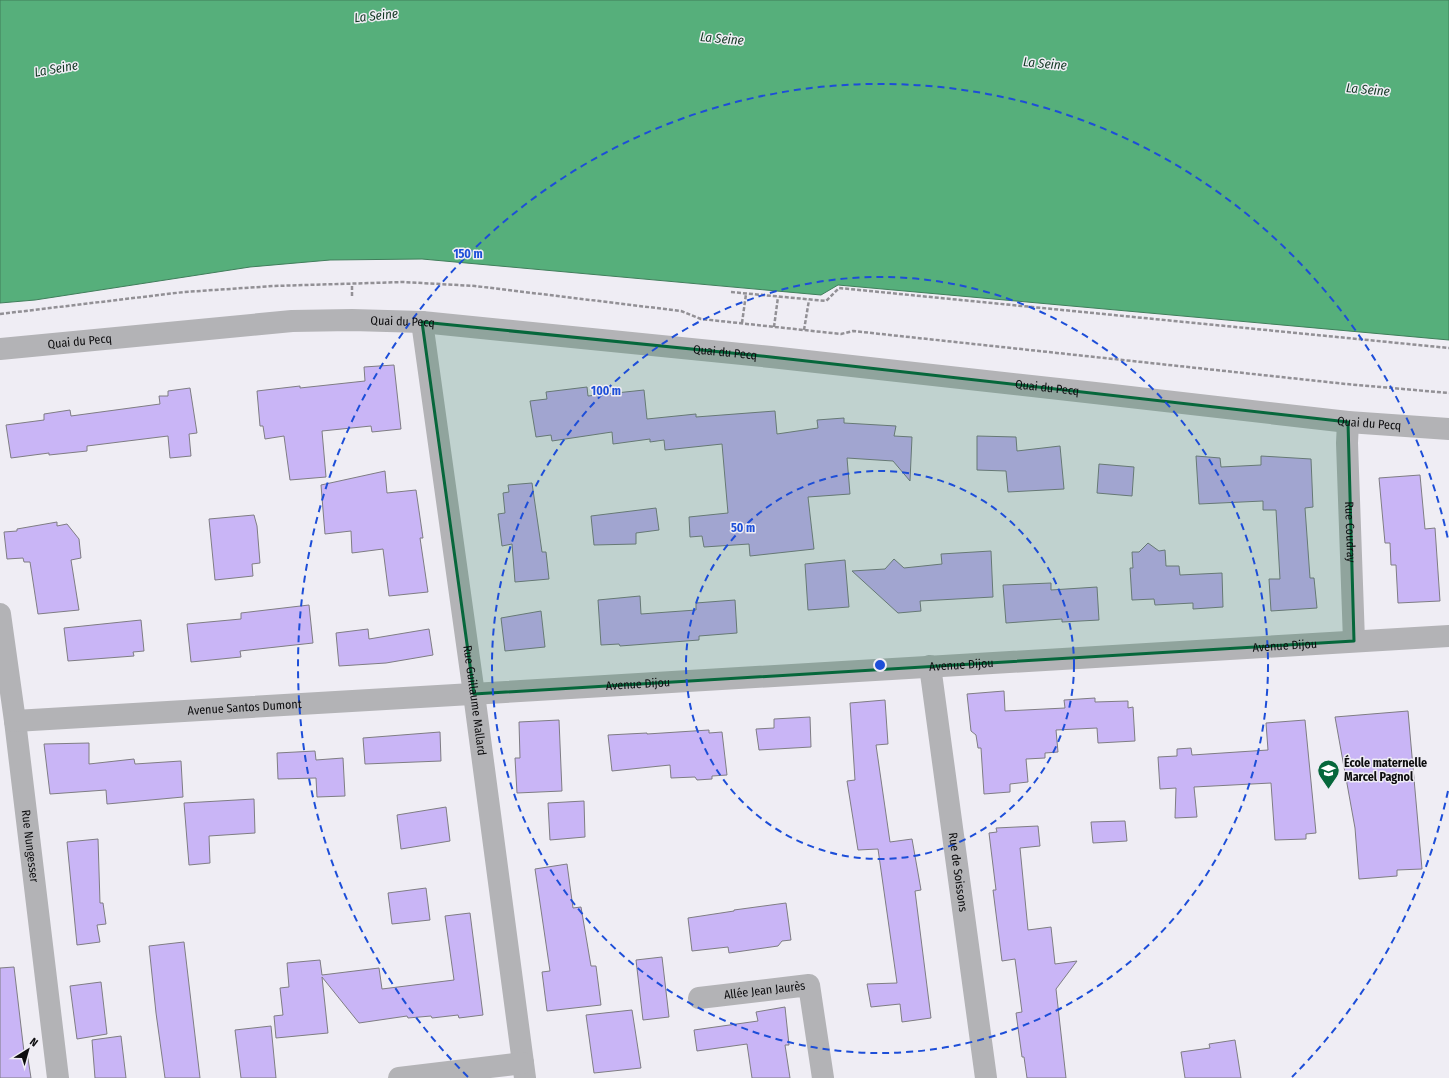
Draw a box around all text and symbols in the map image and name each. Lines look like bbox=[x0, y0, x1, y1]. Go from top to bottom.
water label: La Seine bbox=[353, 6, 399, 25]
water label: La Seine bbox=[699, 29, 744, 48]
water label: La Seine bbox=[1022, 54, 1067, 73]
water label: La Seine bbox=[33, 57, 79, 80]
water label: La Seine bbox=[1345, 80, 1390, 99]
text: 150 m bbox=[453, 247, 483, 261]
street label: Quai du Pecq bbox=[370, 314, 435, 330]
street label: Quai du Pecq bbox=[47, 331, 112, 351]
street label: Quai du Pecq bbox=[692, 342, 758, 363]
street label: Quai du Pecq bbox=[1014, 377, 1080, 398]
text: 100 m bbox=[591, 384, 621, 398]
street label: Quai du Pecq bbox=[1336, 414, 1402, 433]
street label: Rue Coudray bbox=[1342, 501, 1358, 563]
text: 50 m bbox=[731, 521, 755, 535]
street label: Avenue Dijou bbox=[1252, 637, 1317, 655]
street label: Rue Guillaume Mallard bbox=[460, 644, 489, 756]
street label: Avenue Dijou bbox=[929, 656, 994, 674]
centre of rings bbox=[873, 658, 887, 672]
street label: Avenue Dijou bbox=[605, 675, 671, 693]
street label: Avenue Santos Dumont bbox=[187, 697, 302, 718]
place label: École maternelle Marcel Pagnol bbox=[1344, 754, 1427, 784]
school or university icon: École maternelle Marcel Pagnol bbox=[1316, 757, 1342, 790]
street label: Rue Nungesser bbox=[19, 809, 41, 884]
street label: Rue de Soissons bbox=[946, 832, 970, 913]
street label: Allée Jean Jaurès bbox=[723, 979, 806, 1002]
north arrow bbox=[8, 1030, 48, 1070]
text: N bbox=[27, 1035, 40, 1050]

